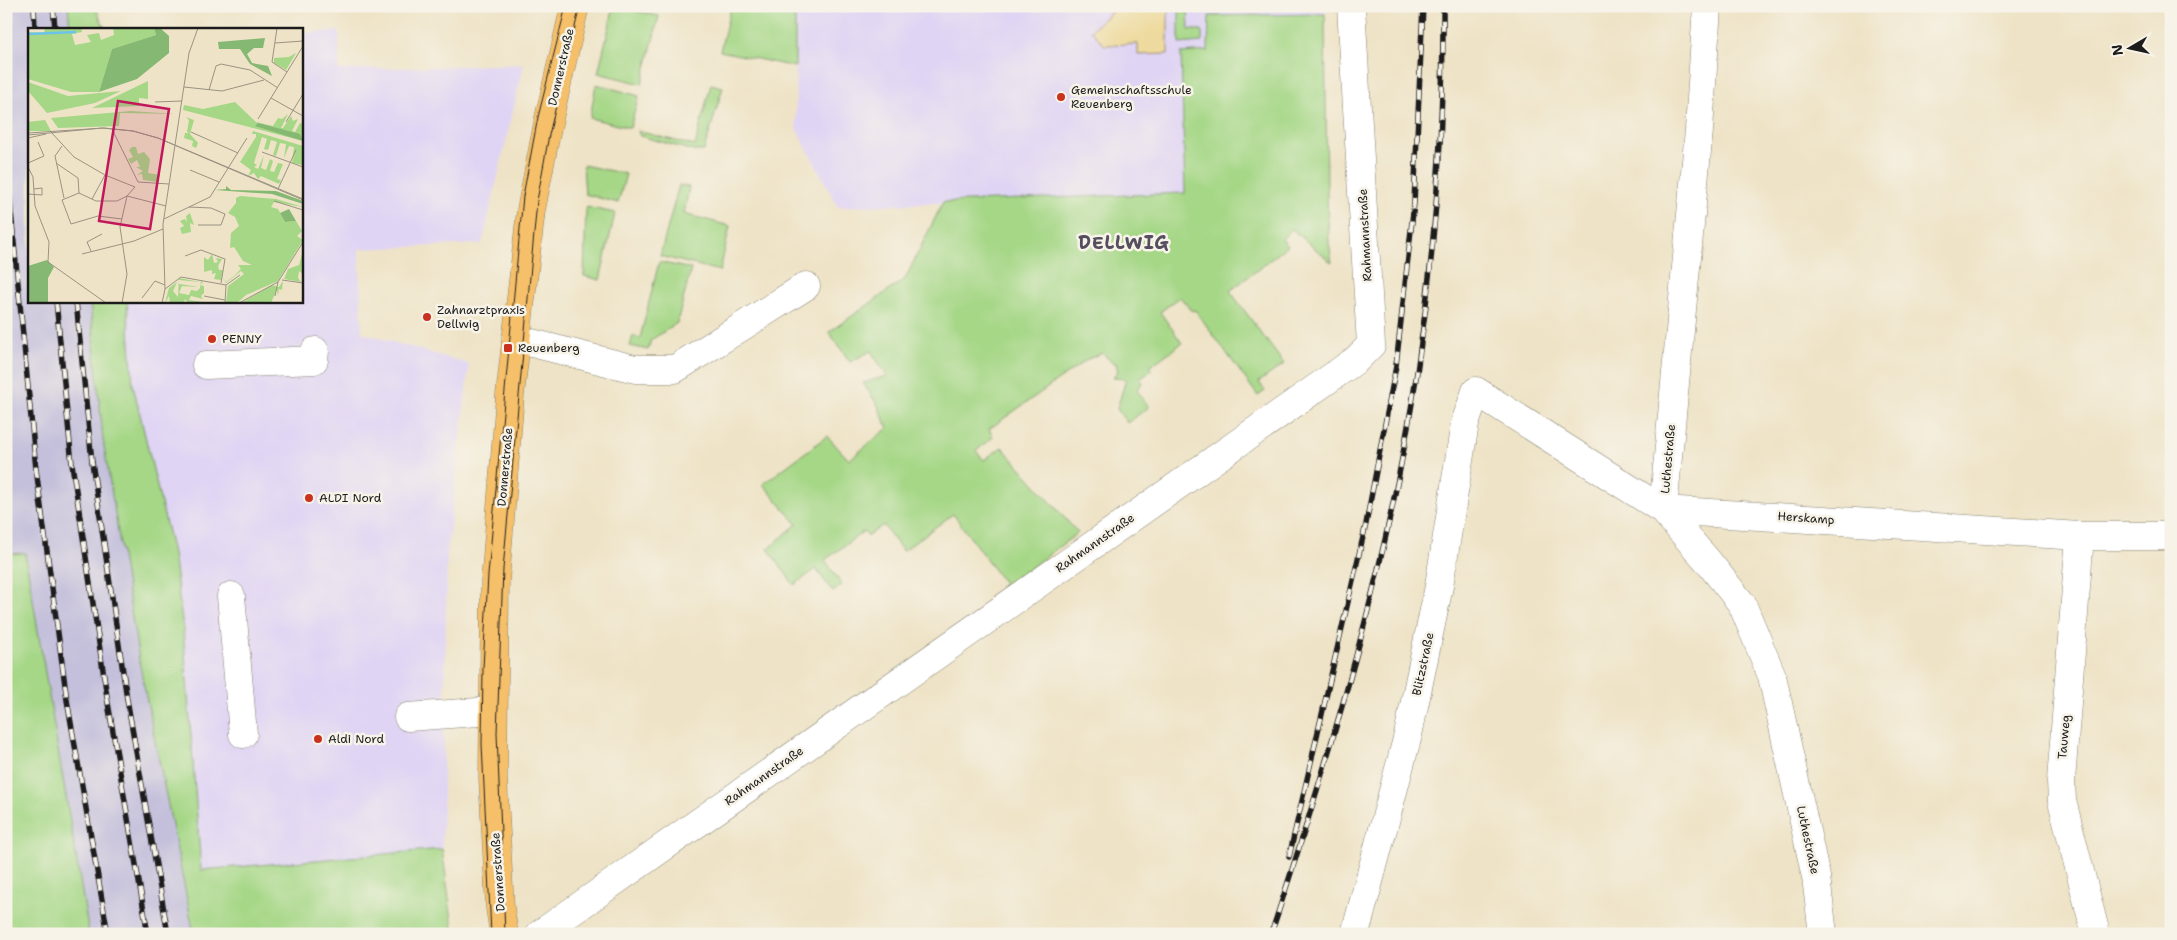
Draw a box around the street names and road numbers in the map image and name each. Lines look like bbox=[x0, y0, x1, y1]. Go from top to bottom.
street label: Donnerstraße bbox=[544, 26, 578, 107]
street label: Rahmannstraße bbox=[1355, 188, 1375, 282]
street label: Luthestraße bbox=[1657, 423, 1679, 494]
street label: Donnerstraße bbox=[494, 427, 516, 507]
street label: Herskamp bbox=[1777, 508, 1835, 528]
street label: Rahmannstraße bbox=[1052, 510, 1138, 576]
street label: Blitzstraße bbox=[1409, 631, 1438, 697]
street label: Tauweg bbox=[2054, 714, 2074, 760]
street label: Rahmannstraße bbox=[721, 743, 807, 809]
street label: Luthestraße bbox=[1793, 804, 1823, 876]
street label: Donnerstraße bbox=[487, 832, 509, 912]

